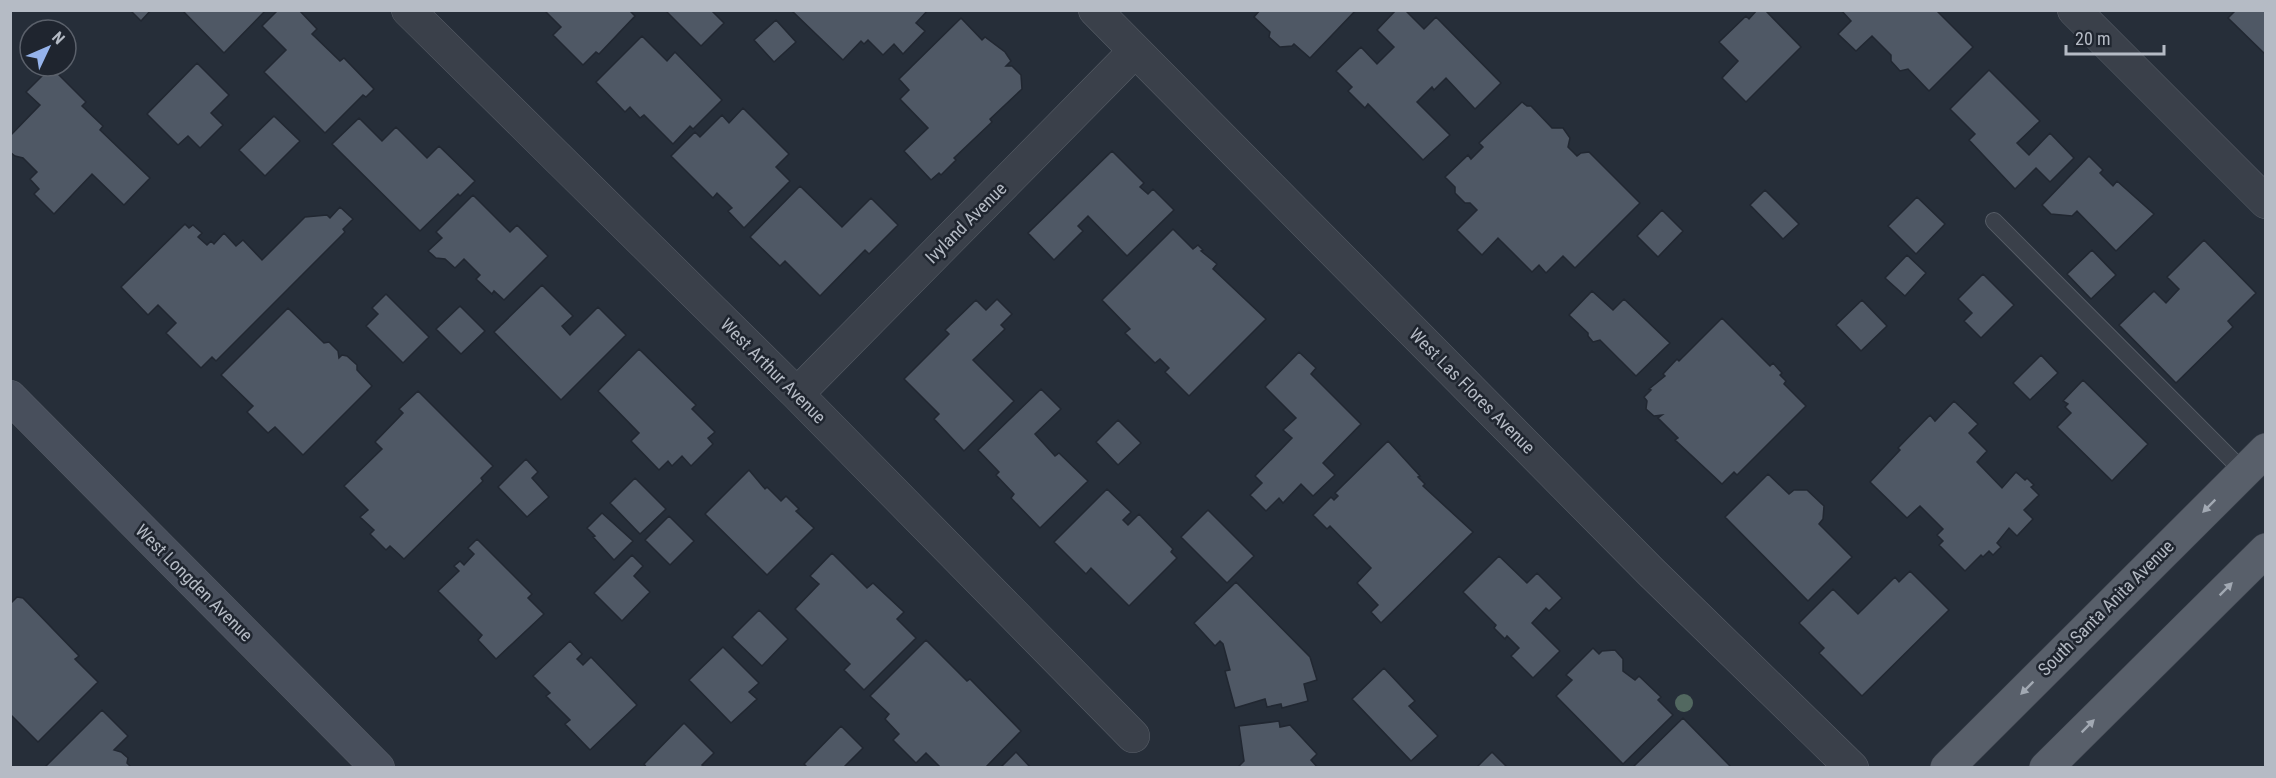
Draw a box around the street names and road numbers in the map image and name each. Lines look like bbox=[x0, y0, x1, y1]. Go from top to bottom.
street label: Ivyland Avenue bbox=[921, 178, 1011, 268]
street label: West Arthur Avenue bbox=[716, 314, 830, 428]
street label: West Las Flores Avenue bbox=[1405, 324, 1539, 458]
street label: West Longden Avenue bbox=[131, 520, 257, 646]
street label: South Santa Anita Avenue bbox=[2033, 535, 2178, 680]

